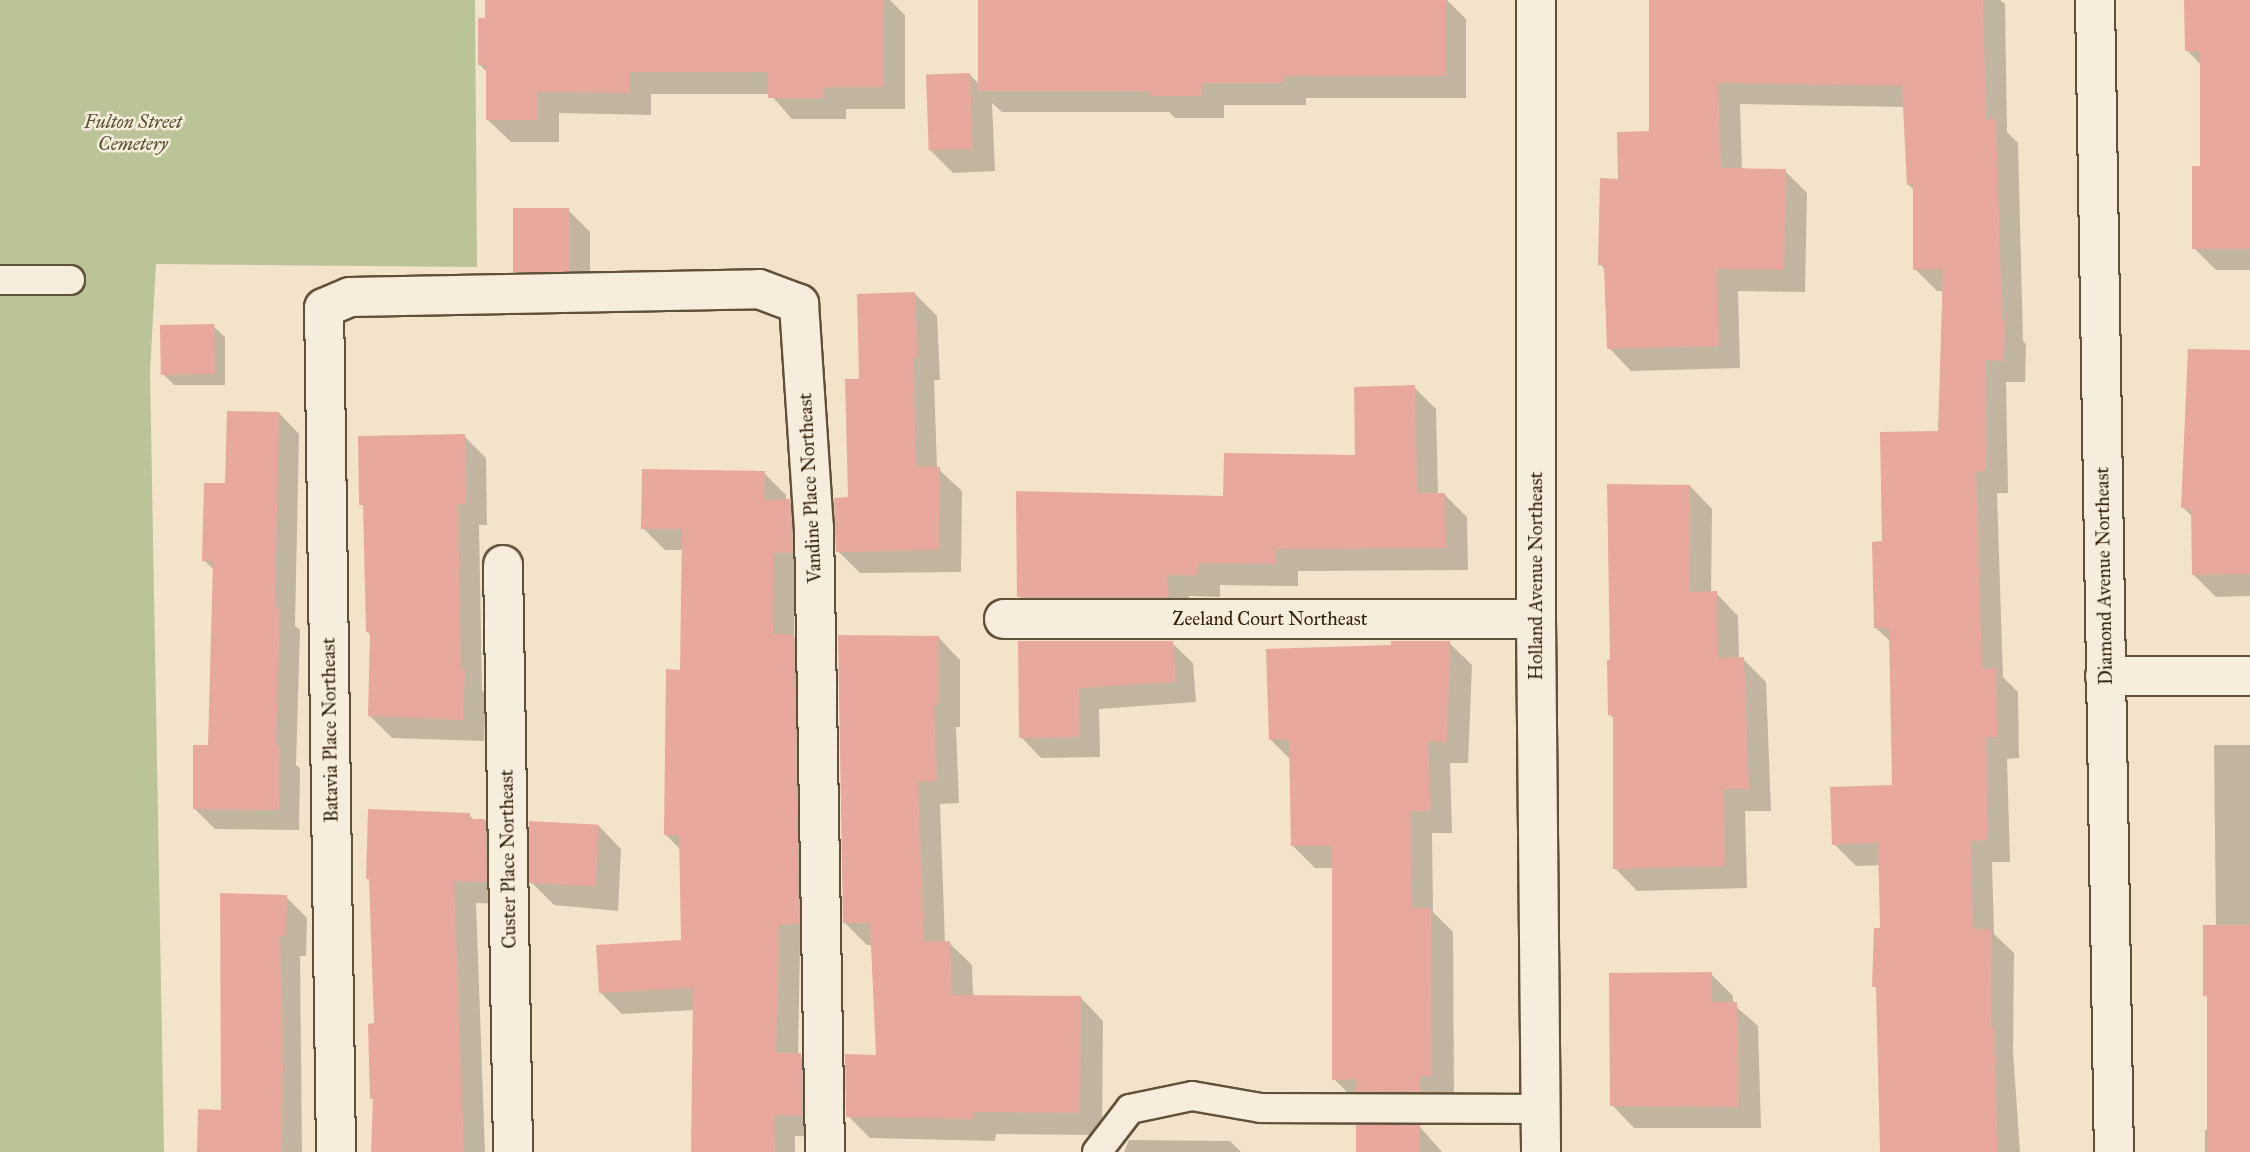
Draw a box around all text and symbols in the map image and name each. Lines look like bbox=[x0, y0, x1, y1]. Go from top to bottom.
park label: Fulton Street Cemetery bbox=[84, 111, 182, 155]
street label: Vandine Place Northeast bbox=[794, 392, 826, 584]
street label: Diamond Avenue Northeast bbox=[2091, 467, 2117, 685]
street label: Holland Avenue Northeast bbox=[1525, 472, 1547, 680]
street label: Zeeland Court Northeast bbox=[1173, 608, 1367, 630]
street label: Batavia Place Northeast bbox=[317, 637, 343, 823]
street label: Custer Place Northeast bbox=[495, 769, 521, 949]

